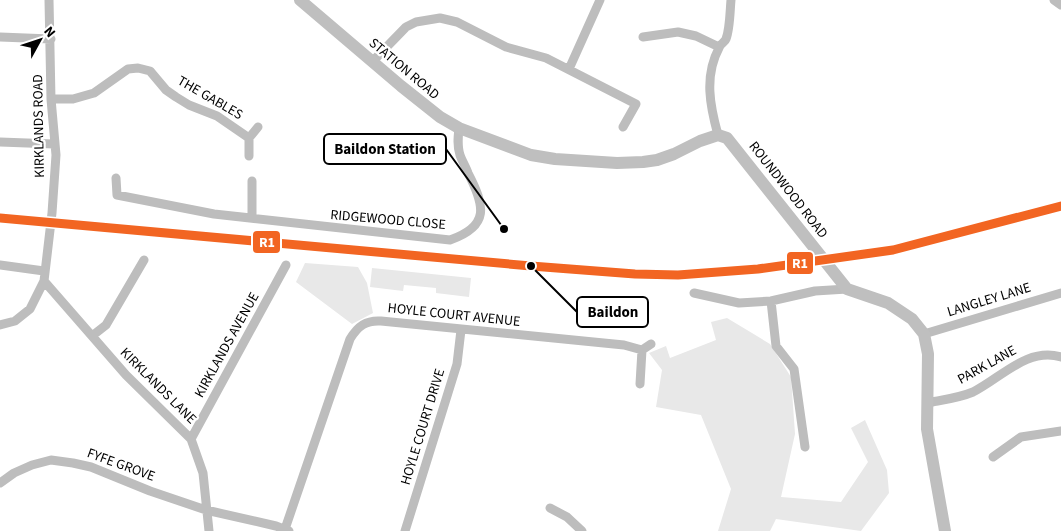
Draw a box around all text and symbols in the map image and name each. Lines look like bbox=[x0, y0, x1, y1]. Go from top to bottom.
north arrow bbox=[15, 15, 65, 65]
text: N bbox=[39, 22, 60, 42]
street label: STATION ROAD bbox=[364, 33, 444, 105]
street label: THE GABLES bbox=[173, 71, 247, 125]
street label: KIRKLANDS ROAD bbox=[28, 74, 50, 178]
callout: Baildon Station bbox=[324, 134, 446, 164]
street label: ROUNDWOOD ROAD bbox=[744, 137, 832, 243]
text: Baildon Station bbox=[334, 139, 436, 160]
street label: RIDGEWOOD CLOSE bbox=[329, 205, 447, 235]
line badge: R1 bbox=[252, 230, 281, 254]
text: R1 bbox=[259, 233, 275, 253]
line badge: R1 bbox=[786, 251, 814, 275]
text: R1 bbox=[792, 254, 808, 274]
street label: LANGLEY LANE bbox=[945, 278, 1033, 322]
street label: KIRKLANDS AVENUE bbox=[190, 289, 264, 401]
callout: Baildon bbox=[577, 297, 648, 327]
street label: HOYLE COURT AVENUE bbox=[387, 298, 521, 332]
text: Baildon bbox=[588, 302, 638, 323]
street label: PARK LANE bbox=[954, 341, 1020, 389]
street label: KIRKLANDS LANE bbox=[115, 343, 201, 429]
street label: HOYLE COURT DRIVE bbox=[396, 366, 450, 488]
street label: FYFE GROVE bbox=[84, 443, 158, 487]

